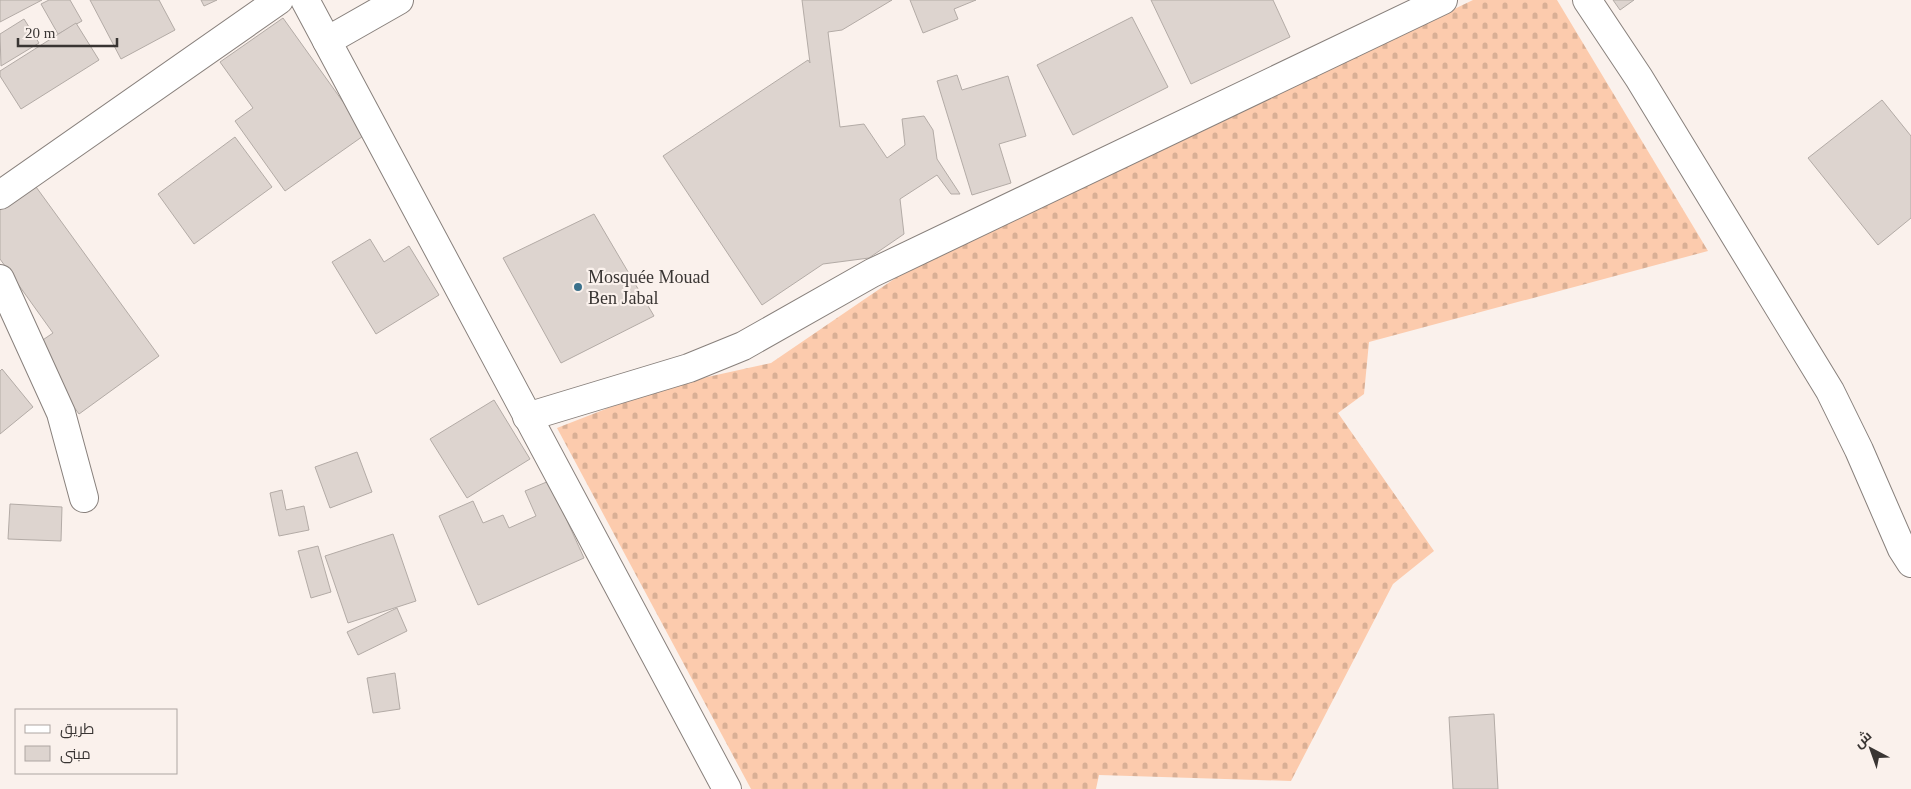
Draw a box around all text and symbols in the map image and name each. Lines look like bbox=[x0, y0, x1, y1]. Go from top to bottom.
scale bar bbox=[18, 15, 116, 47]
text: 20 m bbox=[25, 25, 56, 41]
place label: Mosquée Mouad Ben Jabal bbox=[588, 267, 709, 308]
marker: Mosquée Mouad Ben Jabal bbox=[572, 281, 584, 293]
legend bbox=[15, 709, 178, 774]
text: طريق bbox=[60, 721, 94, 739]
north arrow bbox=[1846, 724, 1896, 774]
text: ش bbox=[1850, 727, 1875, 752]
text: مبنى bbox=[60, 746, 91, 764]

